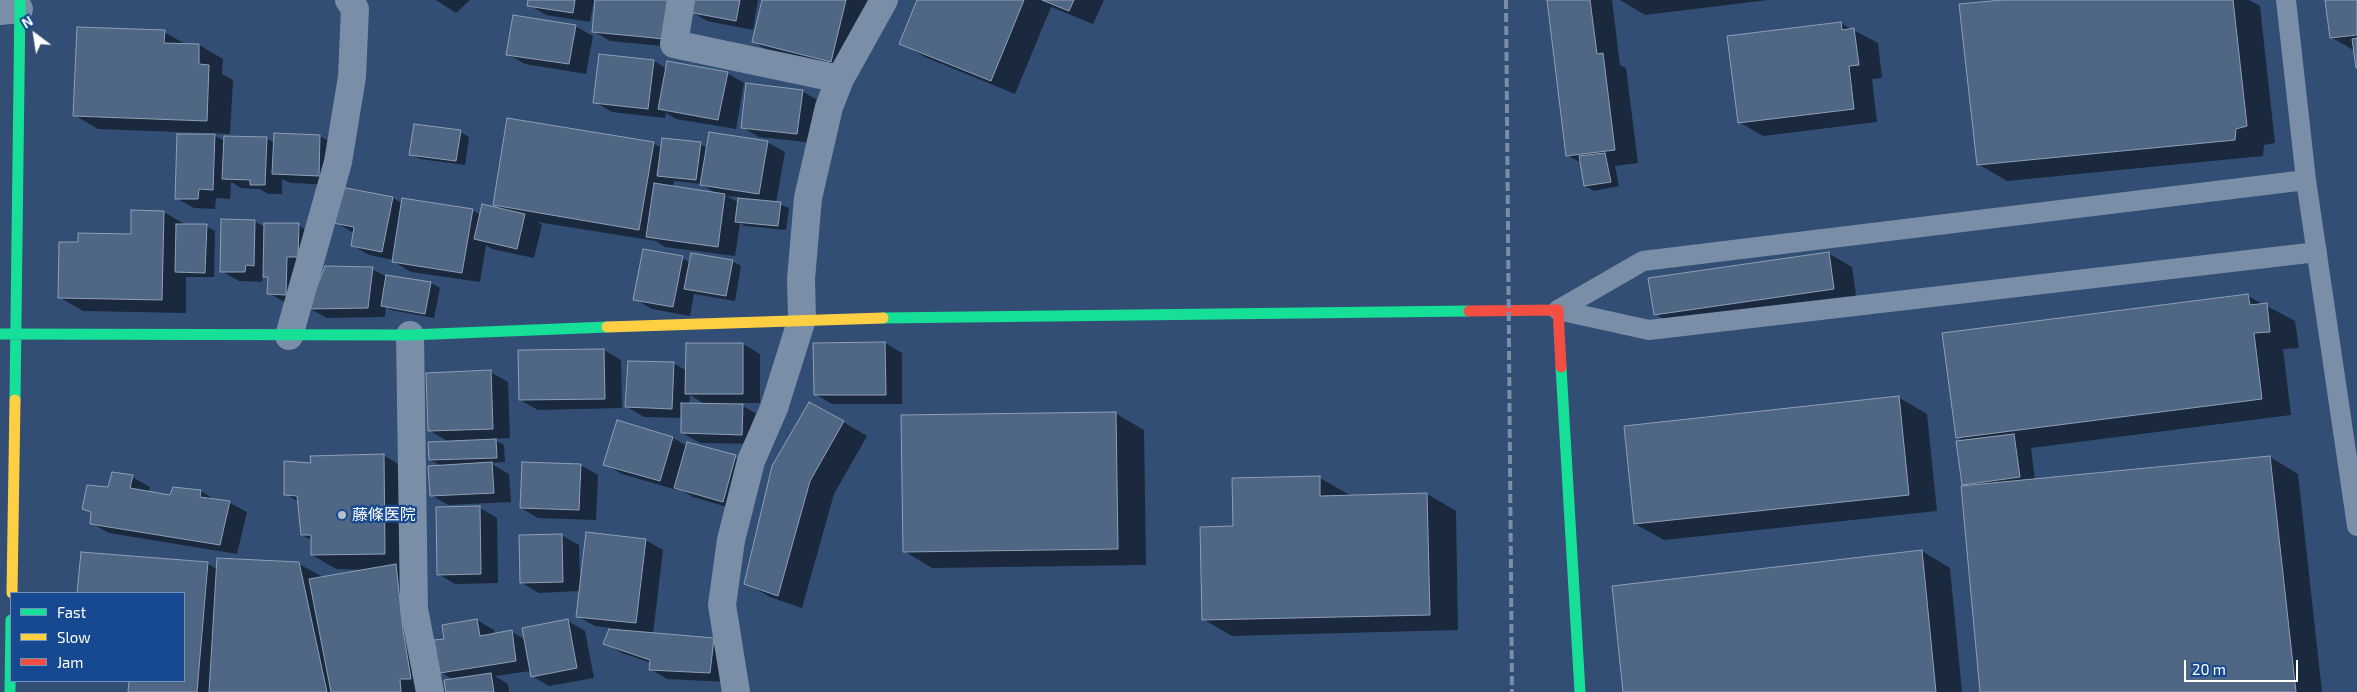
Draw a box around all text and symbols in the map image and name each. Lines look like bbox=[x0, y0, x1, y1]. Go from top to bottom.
north arrow bbox=[10, 10, 60, 60]
text: N bbox=[18, 12, 36, 32]
place label: 藤條医院 bbox=[352, 505, 416, 525]
marker: 藤條医院 bbox=[336, 509, 348, 521]
legend bbox=[10, 592, 185, 682]
text: Fast bbox=[57, 603, 86, 621]
text: Slow bbox=[57, 628, 91, 646]
scale bar bbox=[2187, 650, 2301, 682]
text: Jam bbox=[57, 653, 83, 671]
text: 20 m bbox=[2192, 660, 2226, 678]

